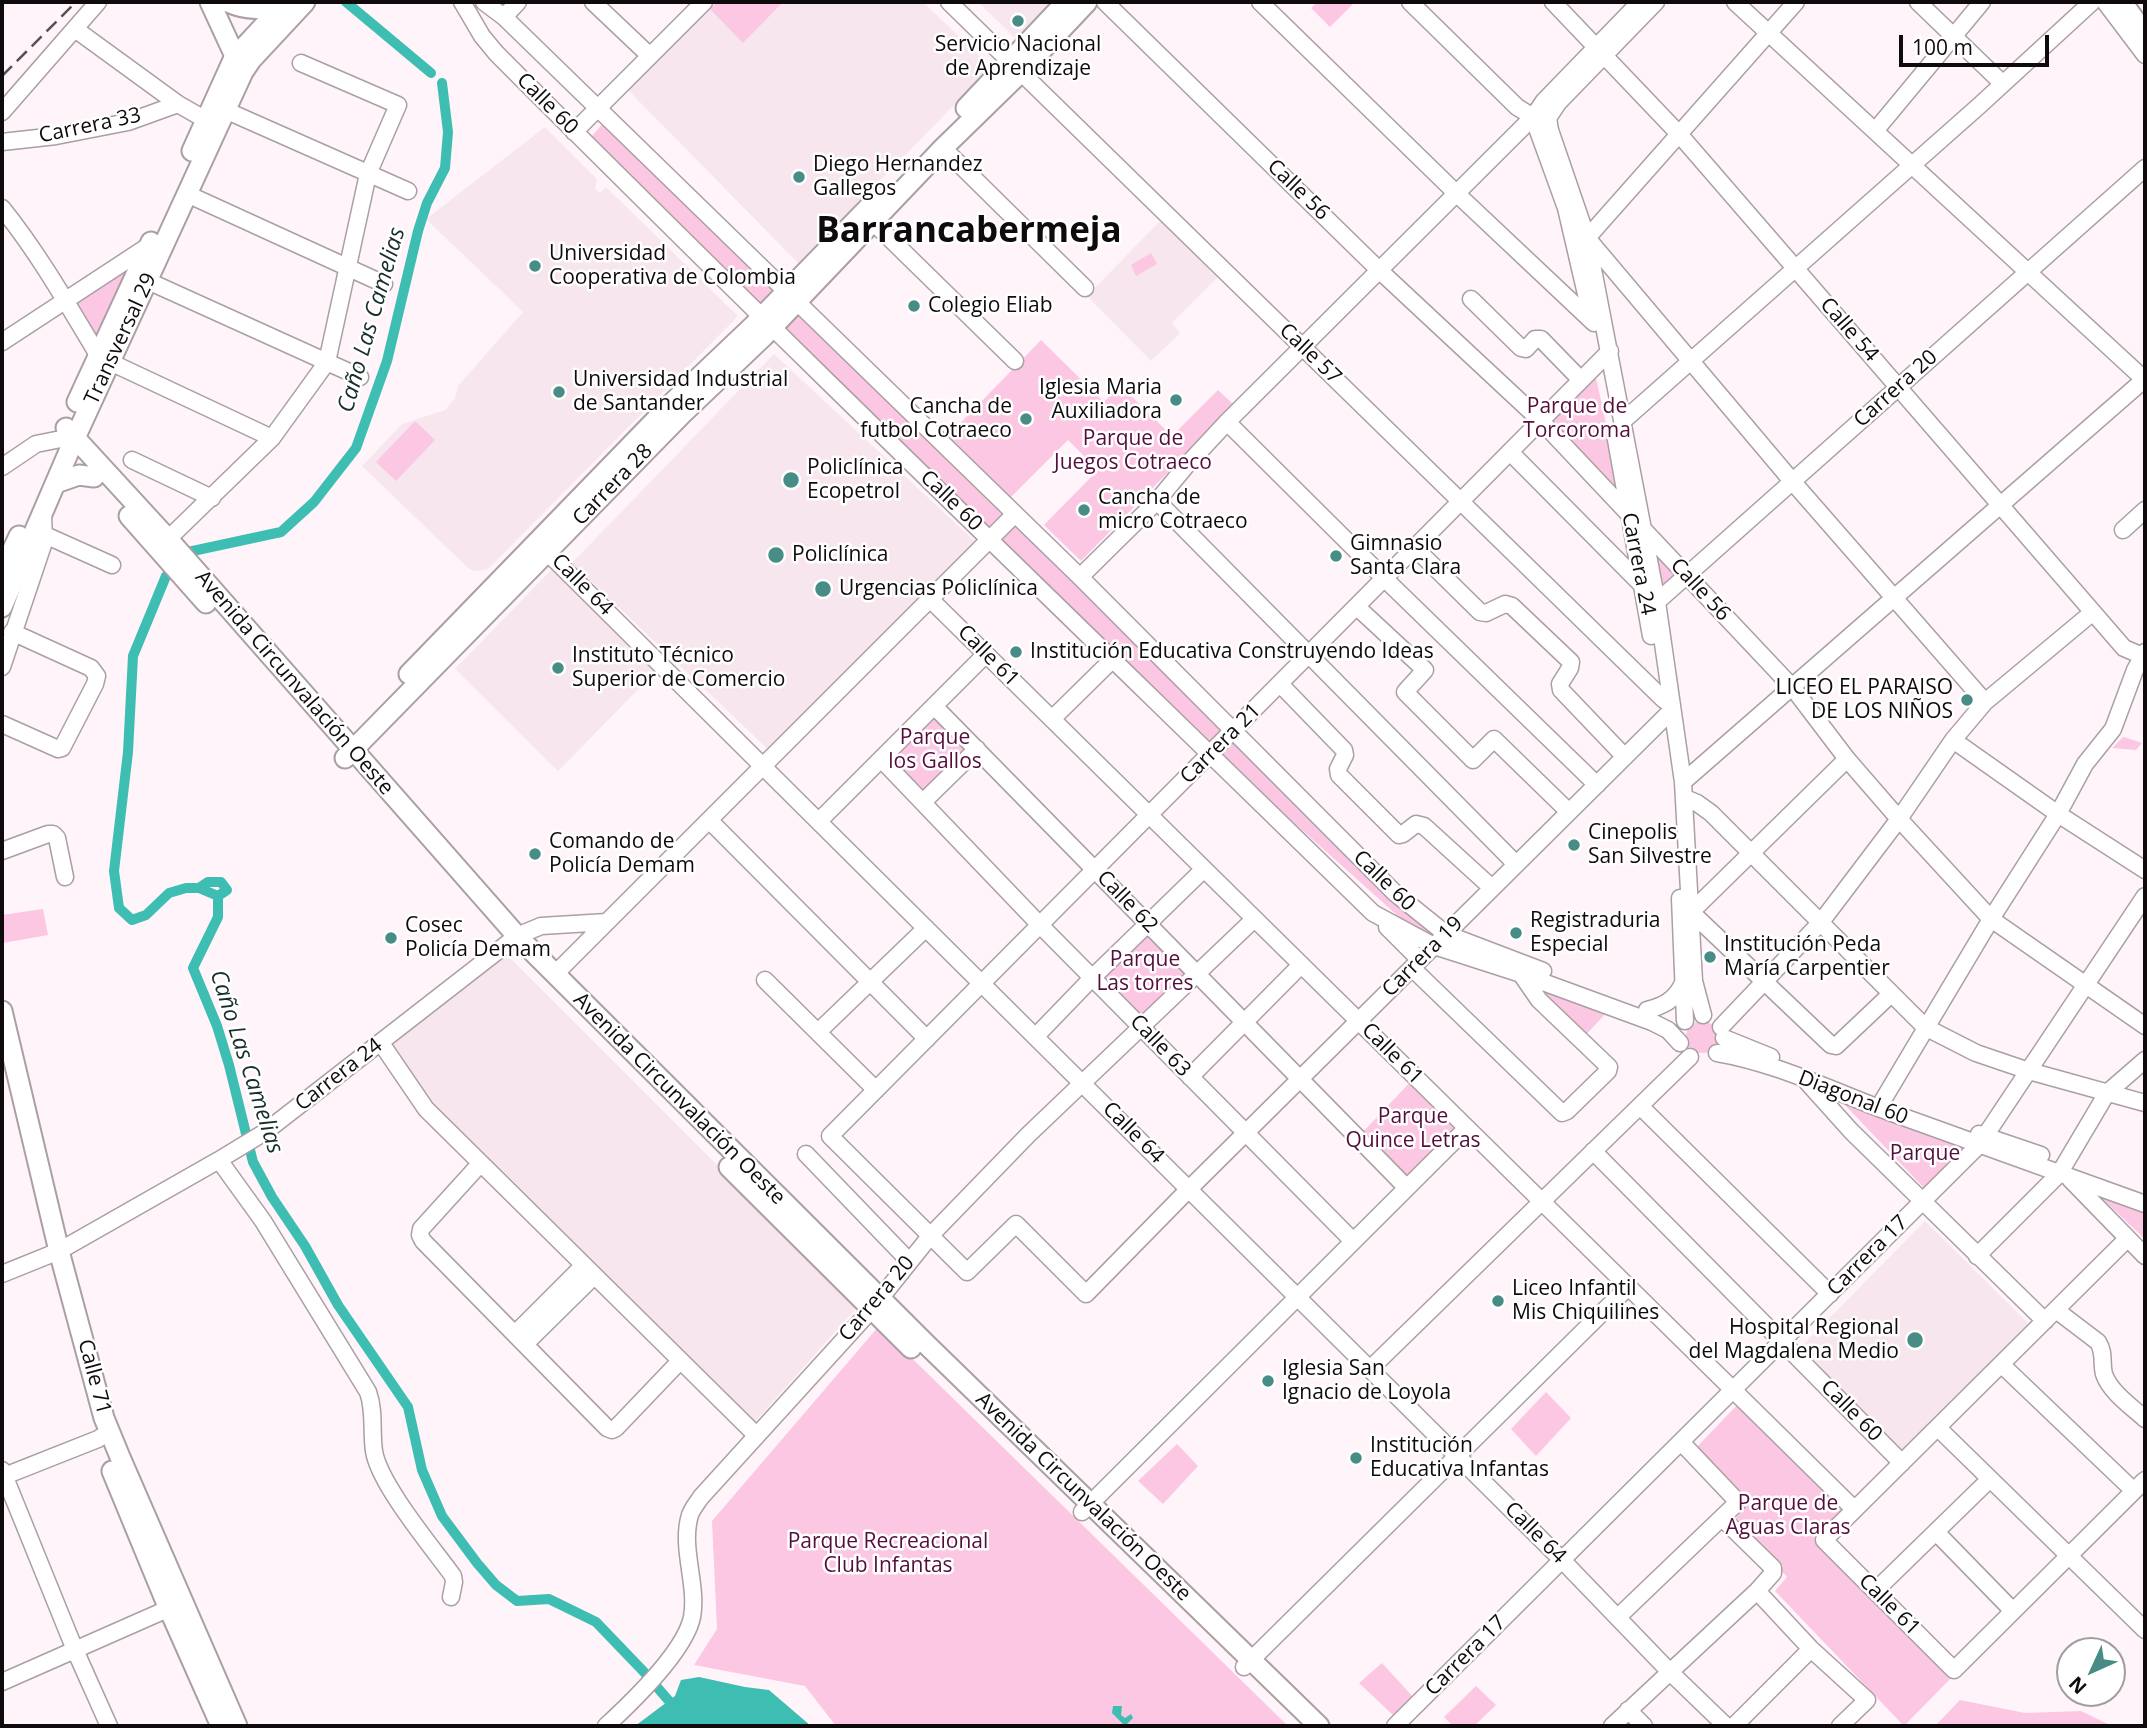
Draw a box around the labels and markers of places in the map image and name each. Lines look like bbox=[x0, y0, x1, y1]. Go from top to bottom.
marker: Servicio Nacional de Aprendizaje bbox=[1010, 13, 1026, 29]
place label: Servicio Nacional de Aprendizaje bbox=[935, 32, 1101, 82]
place label: Diego Hernandez Gallegos bbox=[813, 152, 983, 202]
marker: Diego Hernandez Gallegos bbox=[791, 169, 807, 185]
place label: Universidad Cooperativa de Colombia bbox=[549, 241, 796, 291]
marker: Universidad Cooperativa de Colombia bbox=[527, 258, 543, 274]
place label: Colegio Eliab bbox=[928, 293, 1053, 319]
marker: Colegio Eliab bbox=[906, 298, 922, 314]
place label: Universidad Industrial de Santander bbox=[573, 367, 788, 417]
place label: Iglesia Maria Auxiliadora bbox=[1039, 375, 1162, 425]
marker: Universidad Industrial de Santander bbox=[551, 384, 567, 400]
marker: Iglesia Maria Auxiliadora bbox=[1168, 392, 1184, 408]
place label: Cancha de futbol Cotraeco bbox=[860, 394, 1012, 444]
marker: Cancha de futbol Cotraeco bbox=[1018, 411, 1034, 427]
place label: Policlínica Ecopetrol bbox=[807, 455, 903, 505]
marker: Policlínica Ecopetrol bbox=[781, 470, 801, 490]
place label: Cancha de micro Cotraeco bbox=[1098, 485, 1248, 535]
marker: Cancha de micro Cotraeco bbox=[1076, 502, 1092, 518]
place label: Gimnasio Santa Clara bbox=[1350, 531, 1461, 581]
place label: Policlínica bbox=[792, 542, 888, 568]
marker: Policlínica bbox=[766, 545, 786, 565]
marker: Gimnasio Santa Clara bbox=[1328, 548, 1344, 564]
place label: Urgencias Policlínica bbox=[839, 576, 1038, 602]
marker: Urgencias Policlínica bbox=[813, 579, 833, 599]
place label: Institución Educativa Construyendo Ideas bbox=[1030, 639, 1434, 665]
place label: Instituto Técnico Superior de Comercio bbox=[572, 643, 785, 693]
marker: Institución Educativa Construyendo Ideas bbox=[1008, 644, 1024, 660]
marker: Instituto Técnico Superior de Comercio bbox=[550, 660, 566, 676]
place label: LICEO EL PARAISO DE LOS NIÑOS bbox=[1776, 675, 1953, 725]
marker: LICEO EL PARAISO DE LOS NIÑOS bbox=[1959, 692, 1975, 708]
place label: Cinepolis San Silvestre bbox=[1588, 820, 1712, 870]
place label: Comando de Policía Demam bbox=[549, 829, 695, 879]
marker: Cinepolis San Silvestre bbox=[1566, 837, 1582, 853]
marker: Comando de Policía Demam bbox=[527, 846, 543, 862]
place label: Registraduria Especial bbox=[1530, 908, 1660, 958]
place label: Cosec Policía Demam bbox=[405, 913, 551, 963]
marker: Registraduria Especial bbox=[1508, 925, 1524, 941]
marker: Cosec Policía Demam bbox=[383, 930, 399, 946]
place label: Institución Peda María Carpentier bbox=[1724, 932, 1890, 982]
marker: Institución Peda María Carpentier bbox=[1702, 949, 1718, 965]
place label: Liceo Infantil Mis Chiquilines bbox=[1512, 1276, 1659, 1326]
marker: Liceo Infantil Mis Chiquilines bbox=[1490, 1293, 1506, 1309]
place label: Hospital Regional del Magdalena Medio bbox=[1689, 1315, 1899, 1365]
marker: Hospital Regional del Magdalena Medio bbox=[1905, 1330, 1925, 1350]
place label: Iglesia San Ignacio de Loyola bbox=[1282, 1356, 1451, 1406]
marker: Iglesia San Ignacio de Loyola bbox=[1260, 1373, 1276, 1389]
place label: Institución Educativa Infantas bbox=[1370, 1433, 1549, 1483]
marker: Institución Educativa Infantas bbox=[1348, 1450, 1364, 1466]

